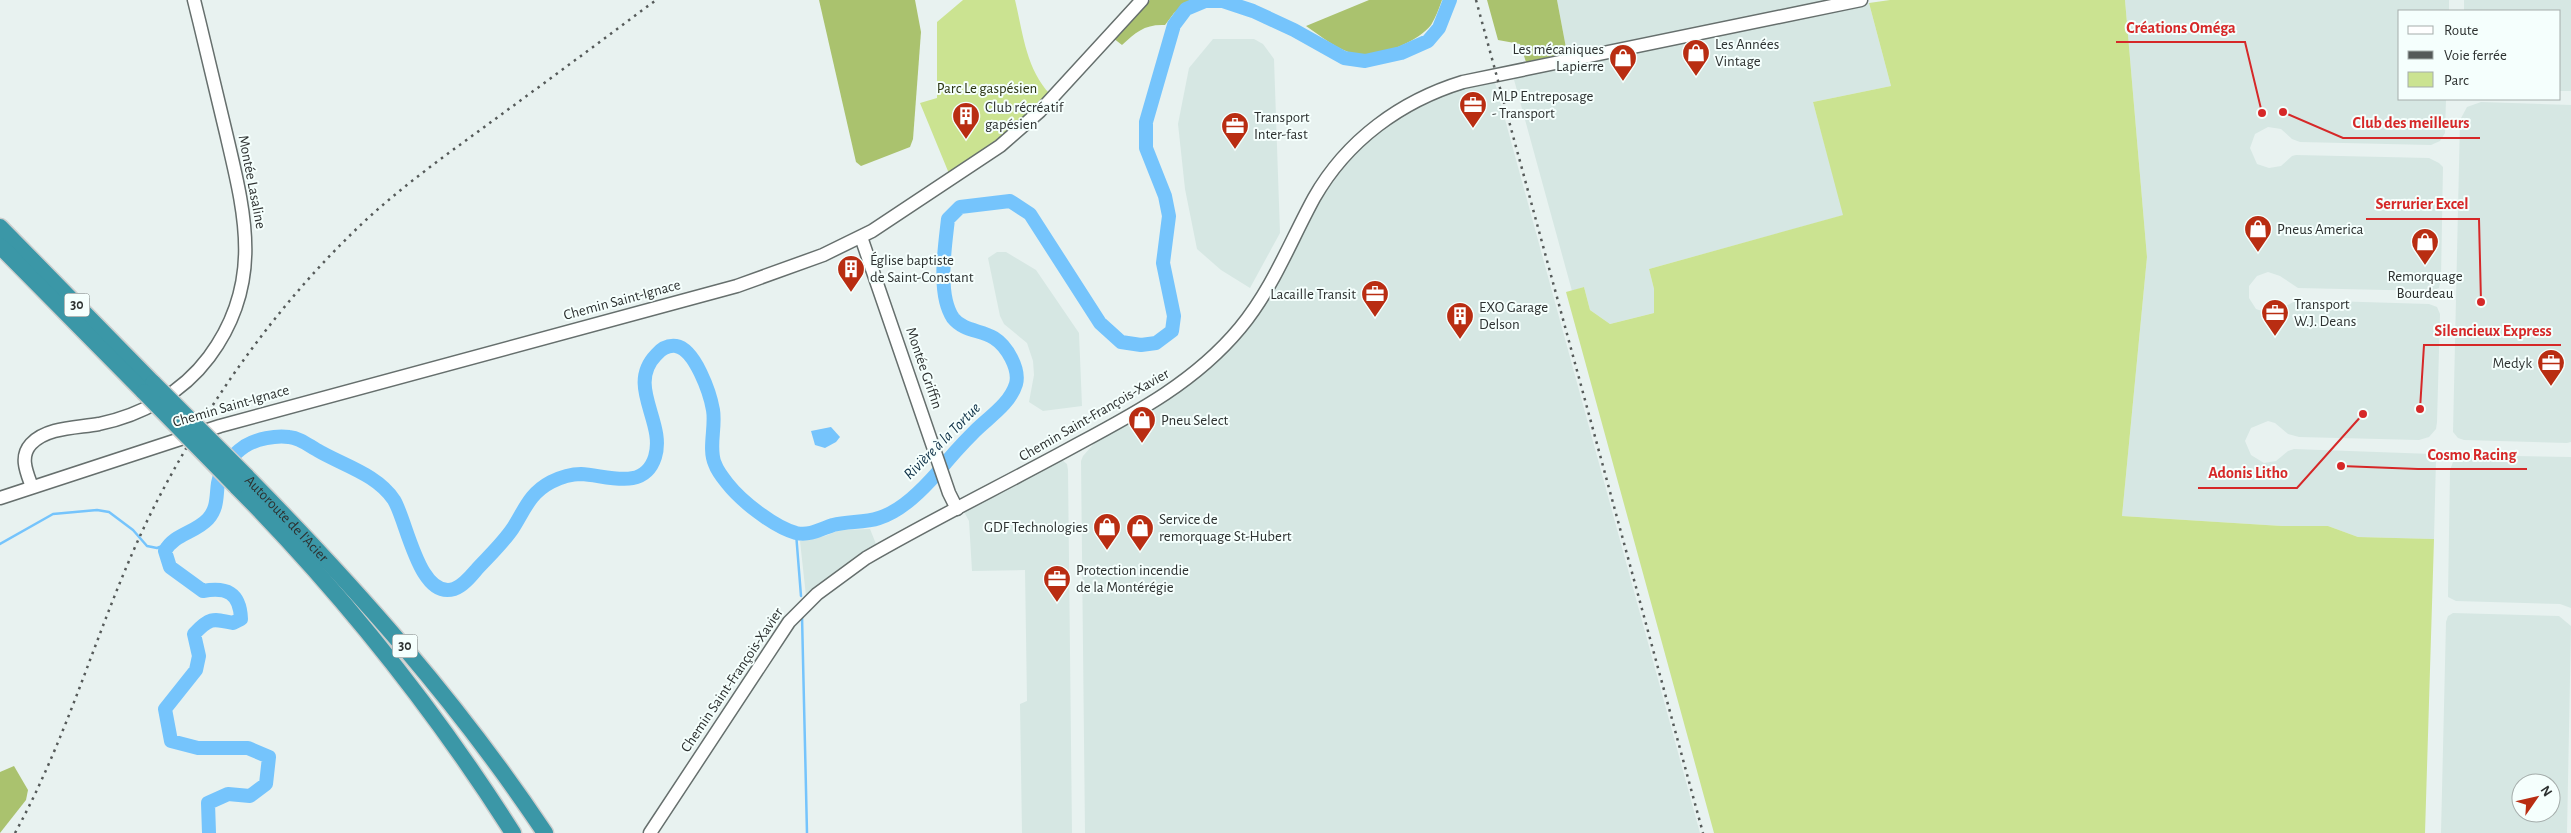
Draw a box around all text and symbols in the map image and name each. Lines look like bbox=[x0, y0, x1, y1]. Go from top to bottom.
legend bbox=[2398, 10, 2561, 100]
callout: Créations Oméga bbox=[2116, 11, 2245, 42]
text: Créations Oméga bbox=[2126, 20, 2236, 36]
text: Route bbox=[2444, 23, 2478, 38]
place label: Les Années Vintage bbox=[1715, 37, 1779, 69]
shop icon: Les Années Vintage bbox=[1681, 38, 1711, 77]
place label: Les mécaniques Lapierre bbox=[1513, 42, 1604, 74]
shop icon: Les mécaniques Lapierre bbox=[1608, 43, 1638, 82]
text: Voie ferrée bbox=[2444, 48, 2507, 63]
text: Parc bbox=[2444, 73, 2469, 88]
park label: Parc Le gaspésien bbox=[937, 81, 1037, 96]
place label: MLP Entreposage - Transport bbox=[1492, 89, 1593, 121]
office icon: MLP Entreposage - Transport bbox=[1458, 90, 1488, 129]
place label: Club récréatif gapésien bbox=[985, 100, 1065, 132]
building icon: Club récréatif gapésien bbox=[951, 101, 981, 140]
callout: Club des meilleurs bbox=[2343, 107, 2480, 138]
place label: Transport Inter-fast bbox=[1254, 110, 1310, 142]
office icon: Transport Inter-fast bbox=[1220, 111, 1250, 150]
text: Club des meilleurs bbox=[2353, 115, 2469, 131]
street label: Montée Lasaline bbox=[236, 134, 268, 230]
callout: Serrurier Excel bbox=[2366, 188, 2479, 219]
text: Serrurier Excel bbox=[2375, 196, 2469, 212]
shop icon: Pneus America bbox=[2243, 214, 2273, 253]
place label: Pneus America bbox=[2277, 222, 2363, 237]
shop icon: Remorquage Bourdeau bbox=[2410, 227, 2440, 266]
place label: Église baptiste de Saint-Constant bbox=[870, 251, 974, 285]
building icon: Église baptiste de Saint-Constant bbox=[836, 254, 866, 293]
place label: Remorquage Bourdeau bbox=[2387, 269, 2463, 301]
street label: Chemin Saint-Ignace bbox=[562, 277, 682, 323]
office icon: Lacaille Transit bbox=[1360, 279, 1390, 318]
place label: Lacaille Transit bbox=[1270, 287, 1356, 302]
road number: 30 bbox=[64, 294, 90, 316]
place label: Transport W.J. Deans bbox=[2294, 297, 2356, 329]
office icon: Transport W.J. Deans bbox=[2260, 298, 2290, 337]
place label: EXO Garage Delson bbox=[1479, 300, 1548, 332]
building icon: EXO Garage Delson bbox=[1445, 301, 1475, 340]
callout: Silencieux Express bbox=[2424, 314, 2561, 345]
text: Silencieux Express bbox=[2434, 323, 2552, 339]
street label: Montée Griffin bbox=[903, 325, 945, 411]
office icon: Medyk bbox=[2536, 348, 2566, 387]
place label: Medyk bbox=[2493, 356, 2532, 371]
street label: Chemin Saint-François-Xavier bbox=[1016, 366, 1172, 464]
street label: Chemin Saint-Ignace bbox=[171, 382, 291, 430]
water label: Rivière à la Tortue bbox=[901, 400, 983, 482]
shop icon: Pneu Select bbox=[1127, 405, 1157, 444]
place label: Pneu Select bbox=[1161, 413, 1228, 428]
callout: Cosmo Racing bbox=[2418, 438, 2527, 469]
text: Cosmo Racing bbox=[2427, 447, 2518, 463]
callout: Adonis Litho bbox=[2198, 457, 2297, 488]
text: Adonis Litho bbox=[2208, 465, 2288, 481]
street label: Autoroute de l'Acier bbox=[242, 472, 332, 565]
shop icon: GDF Technologies bbox=[1092, 512, 1122, 551]
place label: Service de remorquage St-Hubert bbox=[1159, 512, 1292, 544]
shop icon: Service de remorquage St-Hubert bbox=[1125, 513, 1155, 552]
place label: GDF Technologies bbox=[984, 520, 1088, 535]
place label: Protection incendie de la Montérégie bbox=[1076, 563, 1189, 595]
office icon: Protection incendie de la Montérégie bbox=[1042, 564, 1072, 603]
street label: Chemin Saint-François-Xavier bbox=[678, 605, 786, 755]
road number: 30 bbox=[392, 634, 418, 658]
north arrow bbox=[2511, 773, 2561, 823]
text: N bbox=[2537, 783, 2554, 799]

